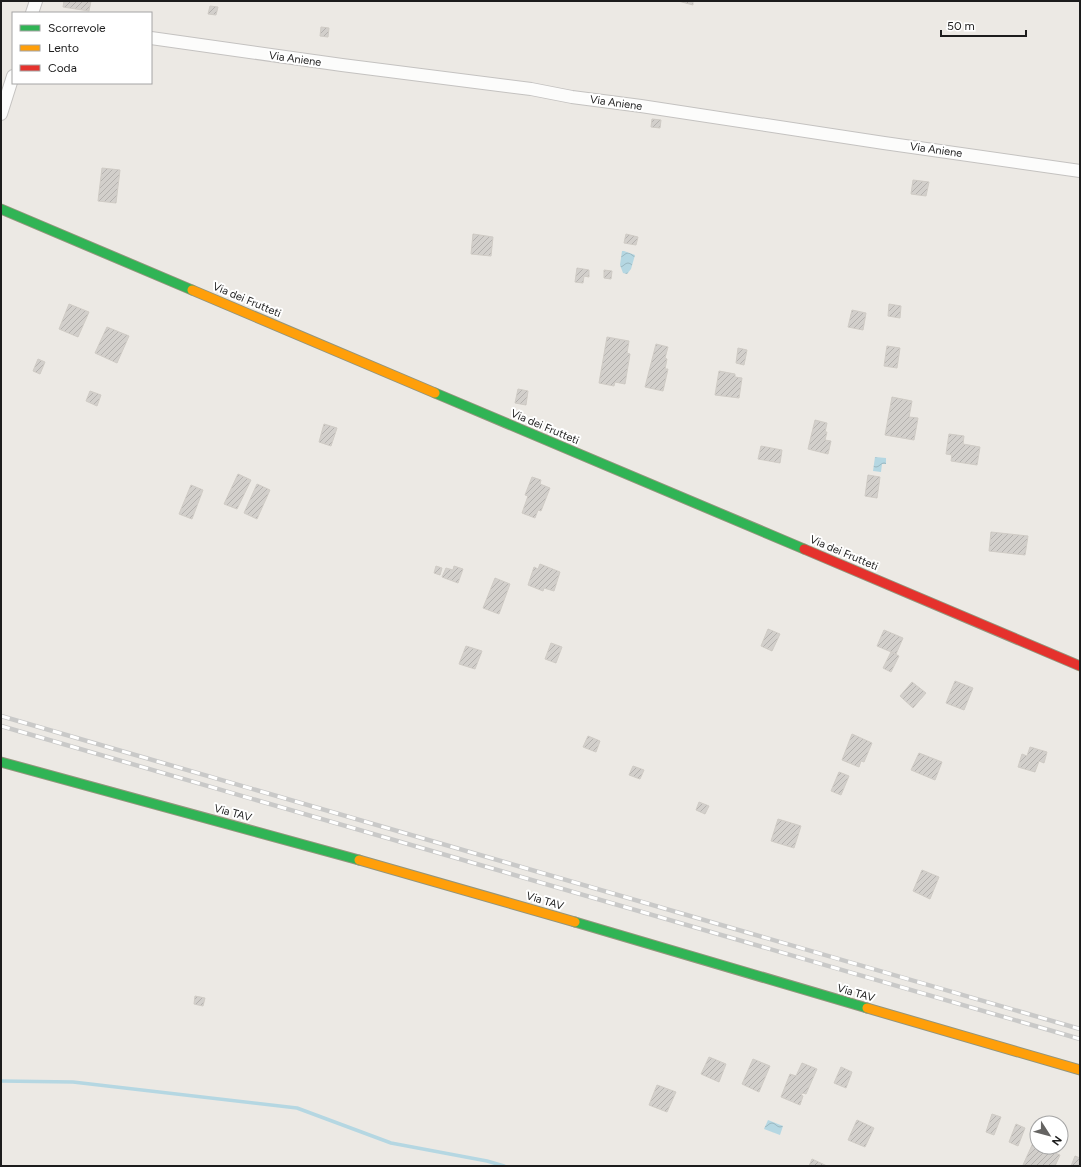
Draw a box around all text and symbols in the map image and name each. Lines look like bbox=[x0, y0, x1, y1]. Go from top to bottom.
legend bbox=[12, 12, 152, 84]
scale bar bbox=[941, 12, 1026, 38]
text: 50 m bbox=[947, 19, 975, 33]
text: Scorrevole bbox=[48, 21, 106, 35]
text: Lento bbox=[48, 41, 79, 55]
street label: Via Aniene bbox=[268, 49, 322, 69]
text: Coda bbox=[48, 61, 77, 75]
street label: Via Aniene bbox=[589, 93, 643, 113]
street label: Via Aniene bbox=[909, 140, 963, 160]
street label: Via dei Frutteti bbox=[211, 280, 283, 320]
street label: Via dei Frutteti bbox=[509, 407, 581, 447]
street label: Via dei Frutteti bbox=[808, 533, 880, 573]
street label: Via TAV bbox=[213, 802, 254, 824]
street label: Via TAV bbox=[525, 889, 566, 913]
street label: Via TAV bbox=[836, 981, 877, 1005]
north arrow bbox=[1029, 1115, 1069, 1155]
text: N bbox=[1049, 1133, 1064, 1148]

